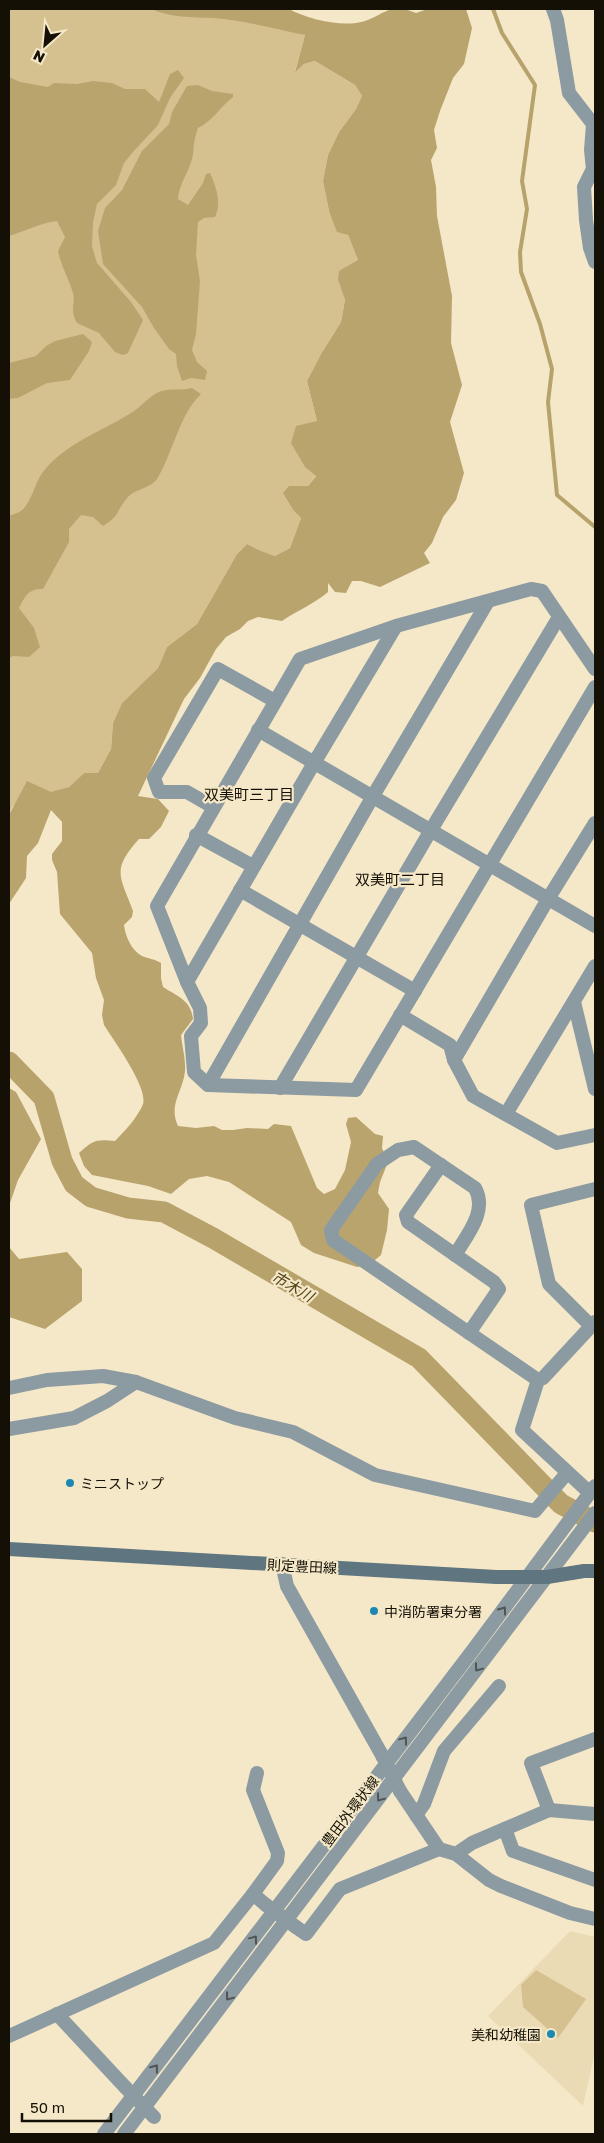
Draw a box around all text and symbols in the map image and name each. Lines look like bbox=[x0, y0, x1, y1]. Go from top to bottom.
north arrow bbox=[20, 20, 70, 70]
text: N bbox=[30, 47, 47, 67]
district label: 双美町三丁目 bbox=[204, 785, 294, 803]
district label: 双美町二丁目 bbox=[355, 870, 445, 888]
water label: 市木川 bbox=[269, 1267, 319, 1306]
place label: ミニストップ bbox=[80, 1475, 164, 1492]
marker: ミニストップ bbox=[64, 1477, 76, 1489]
street label: 則定豊田線 bbox=[267, 1556, 337, 1576]
place label: 中消防署東分署 bbox=[384, 1603, 482, 1620]
marker: 中消防署東分署 bbox=[368, 1605, 380, 1617]
one-way arrow bbox=[497, 1607, 505, 1616]
one-way arrow bbox=[475, 1662, 483, 1671]
one-way arrow bbox=[399, 1736, 408, 1745]
street label: 豊田外環状線 bbox=[318, 1772, 382, 1850]
one-way arrow bbox=[378, 1792, 386, 1801]
one-way arrow bbox=[248, 1936, 256, 1945]
one-way arrow bbox=[226, 1991, 234, 2000]
place label: 美和幼稚園 bbox=[471, 2026, 541, 2043]
marker: 美和幼稚園 bbox=[545, 2028, 557, 2040]
one-way arrow bbox=[149, 2065, 157, 2074]
scale bar bbox=[22, 2090, 111, 2122]
text: 50 m bbox=[30, 2098, 65, 2116]

